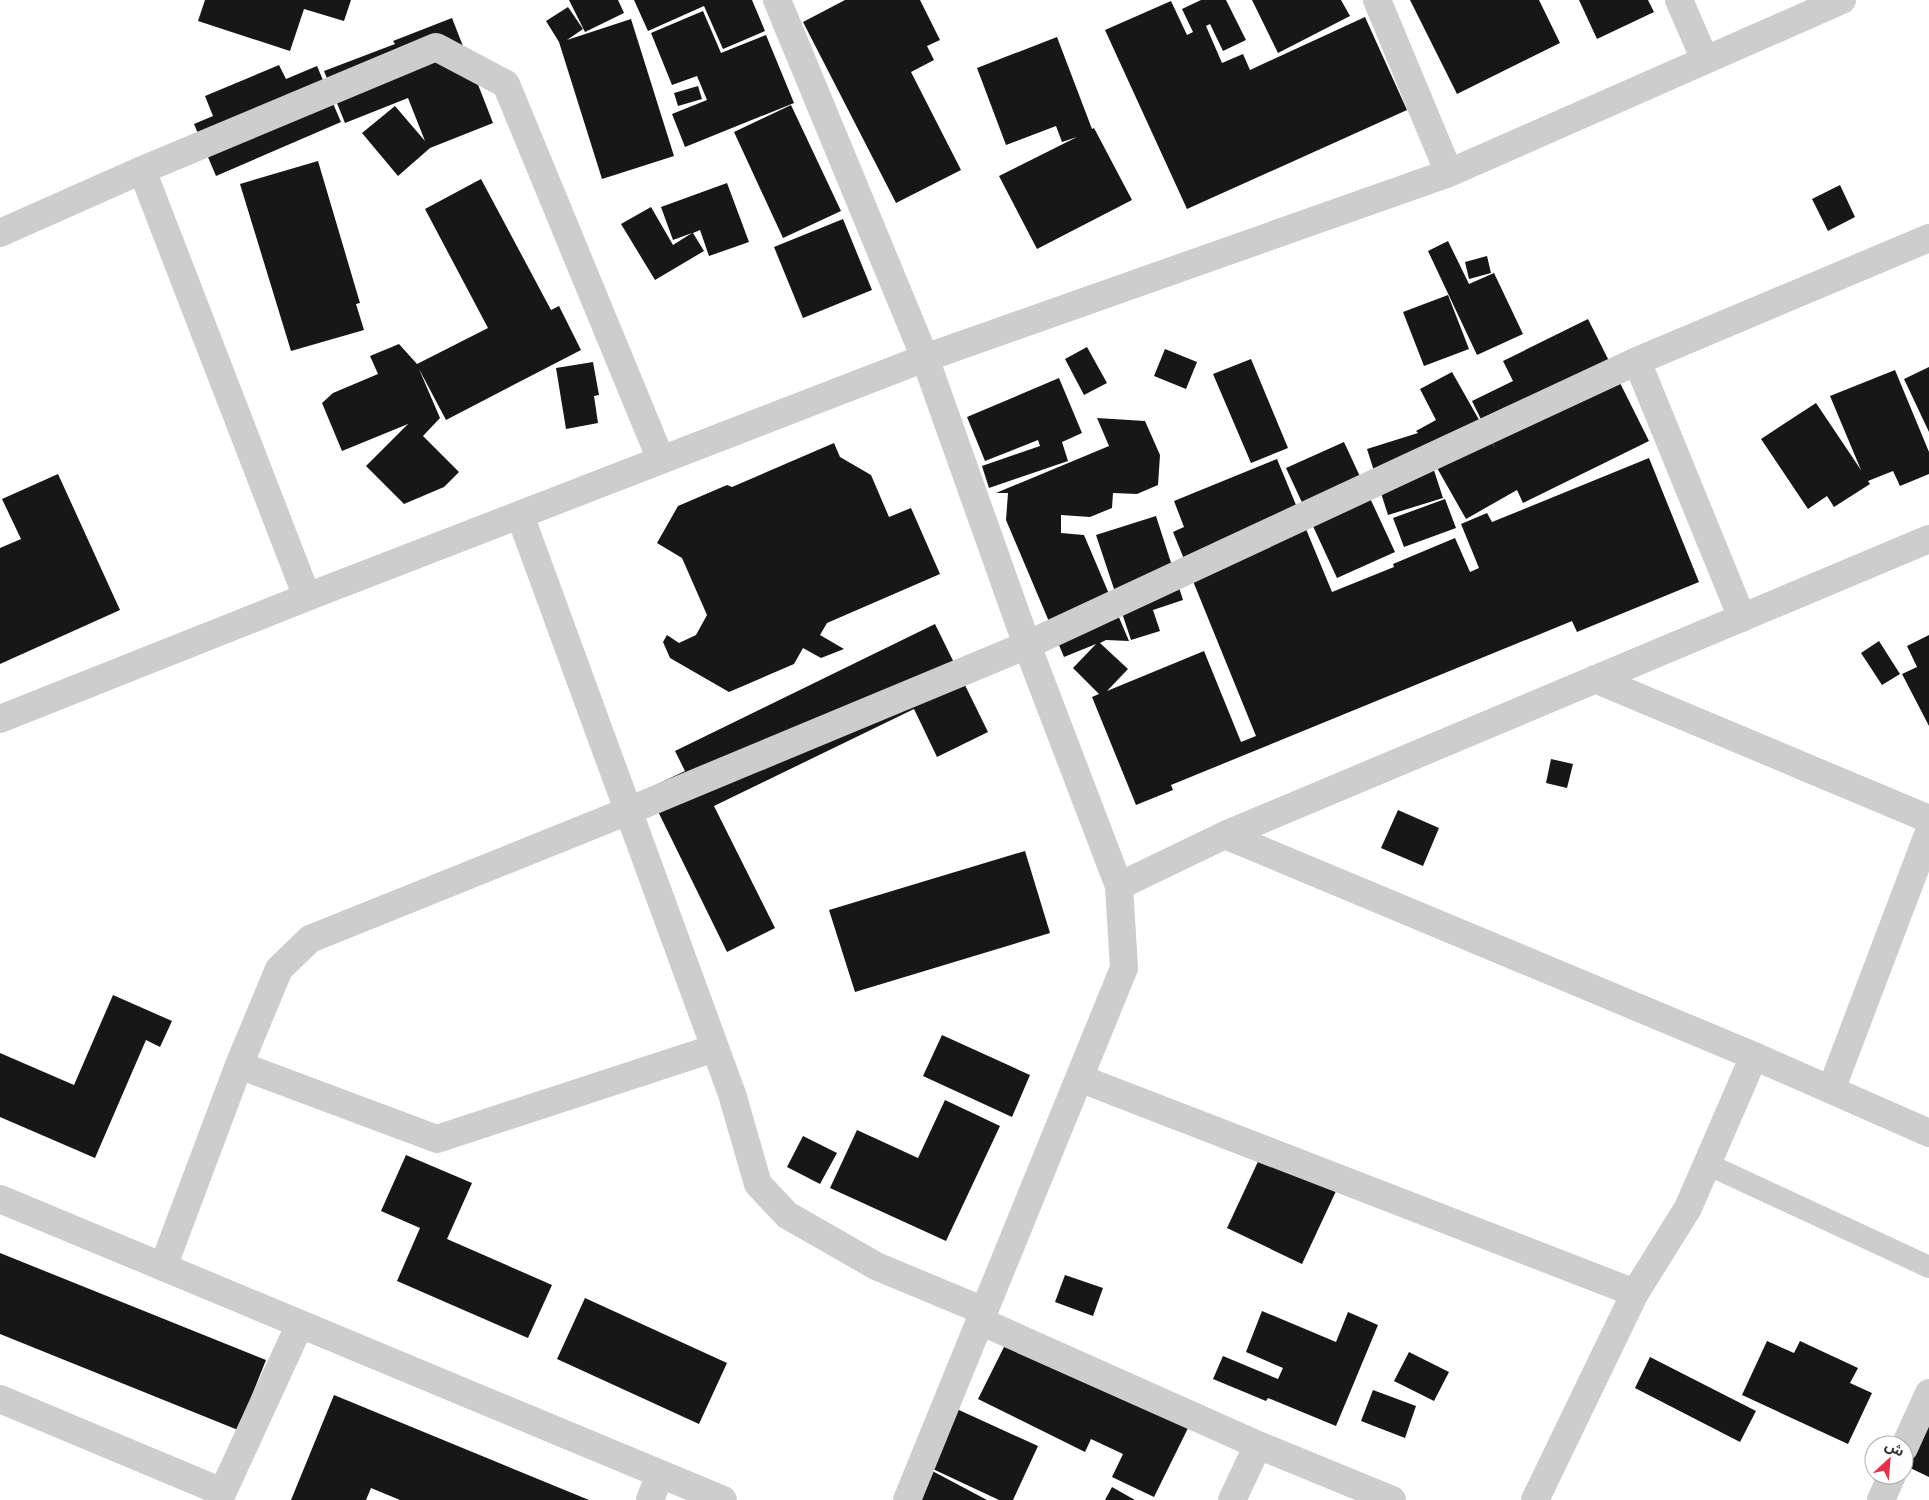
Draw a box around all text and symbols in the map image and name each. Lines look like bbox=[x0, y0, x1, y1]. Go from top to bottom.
north arrow bbox=[1864, 1435, 1914, 1485]
text: ش bbox=[1882, 1437, 1907, 1461]

